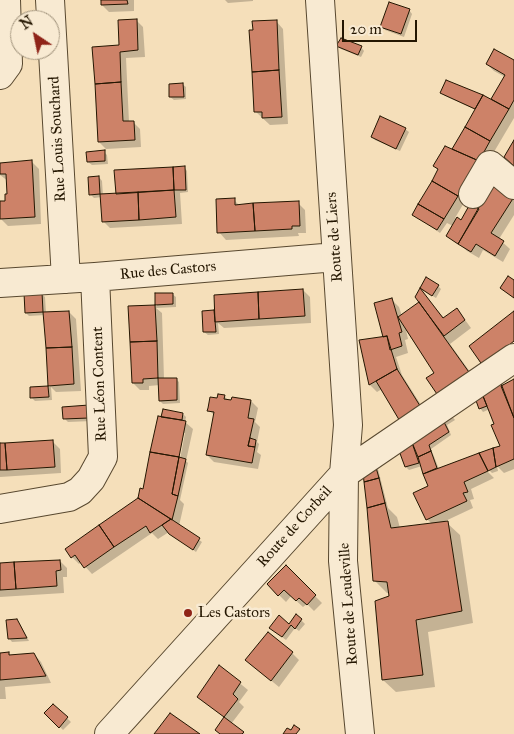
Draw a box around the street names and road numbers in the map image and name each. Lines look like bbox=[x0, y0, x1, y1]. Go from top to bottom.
street label: Rue Louis Souchard bbox=[46, 76, 70, 202]
street label: Route de Liers bbox=[323, 191, 347, 283]
street label: Rue des Castors bbox=[119, 258, 217, 284]
street label: Rue Léon Content bbox=[89, 326, 111, 442]
street label: Route de Corbeil bbox=[254, 483, 336, 571]
street label: Route de Leudeville bbox=[336, 542, 362, 666]

